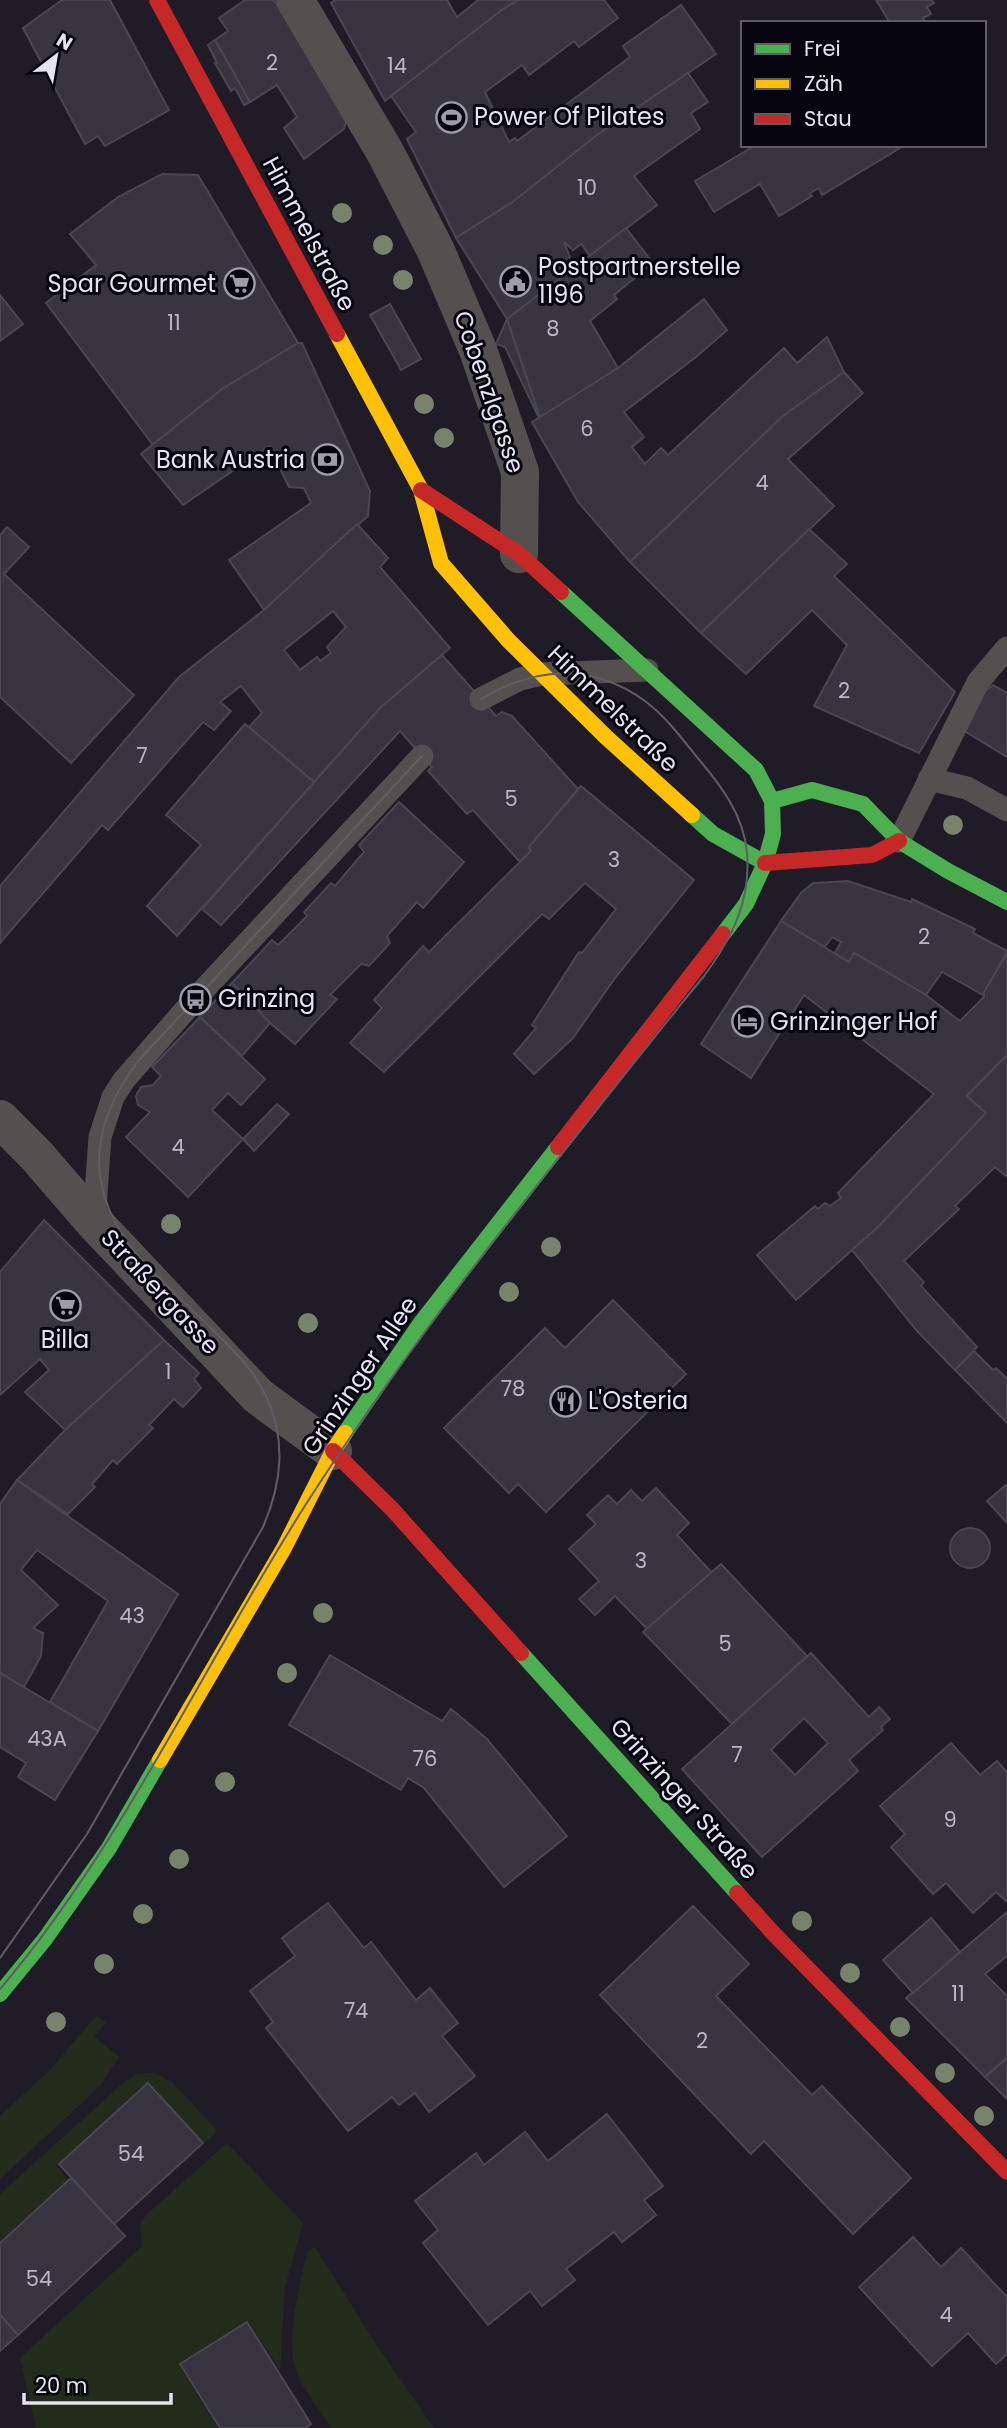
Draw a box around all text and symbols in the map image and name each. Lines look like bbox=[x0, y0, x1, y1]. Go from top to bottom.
north arrow bbox=[21, 21, 91, 91]
legend bbox=[741, 21, 986, 147]
text: N bbox=[51, 27, 78, 57]
text: Frei bbox=[804, 34, 841, 63]
house number: 2 bbox=[266, 48, 278, 77]
house number: 14 bbox=[387, 51, 407, 80]
text: Zäh bbox=[804, 69, 843, 98]
sports icon: Power Of Pilates bbox=[434, 100, 468, 134]
place label: Power Of Pilates bbox=[474, 100, 664, 133]
text: Stau bbox=[804, 104, 852, 133]
street label: Himmelstraße bbox=[255, 151, 364, 317]
house number: 10 bbox=[577, 173, 597, 202]
place label: Postpartnerstelle 1196 bbox=[538, 250, 741, 311]
public building icon: Postpartnerstelle 1196 bbox=[498, 264, 532, 298]
place label: Spar Gourmet bbox=[47, 267, 216, 300]
supermarket icon: Spar Gourmet bbox=[222, 267, 256, 301]
street label: Cobenzlgasse bbox=[446, 306, 533, 477]
house number: 11 bbox=[167, 308, 181, 337]
house number: 8 bbox=[546, 314, 560, 343]
house number: 6 bbox=[580, 414, 594, 443]
place label: Bank Austria bbox=[156, 443, 305, 476]
bank icon: Bank Austria bbox=[311, 443, 345, 477]
house number: 4 bbox=[755, 468, 769, 497]
street label: Himmelstraße bbox=[541, 638, 686, 780]
house number: 2 bbox=[838, 676, 850, 705]
house number: 7 bbox=[136, 741, 148, 770]
house number: 5 bbox=[504, 784, 518, 813]
house number: 3 bbox=[608, 845, 620, 874]
house number: 2 bbox=[918, 922, 930, 951]
bus stop icon: Grinzing bbox=[178, 982, 212, 1016]
place label: Grinzing bbox=[218, 982, 315, 1015]
hotel icon: Grinzinger Hof bbox=[730, 1005, 764, 1039]
place label: Grinzinger Hof bbox=[770, 1005, 938, 1038]
house number: 4 bbox=[171, 1132, 185, 1161]
street label: Straßergasse bbox=[94, 1222, 227, 1362]
supermarket icon: Billa bbox=[48, 1289, 82, 1323]
street label: Grinzinger Allee bbox=[294, 1290, 425, 1462]
place label: Billa bbox=[41, 1323, 89, 1356]
house number: 1 bbox=[165, 1357, 171, 1386]
house number: 78 bbox=[501, 1374, 525, 1403]
restaurant icon: L'Osteria bbox=[548, 1384, 582, 1418]
place label: L'Osteria bbox=[588, 1384, 688, 1417]
house number: 3 bbox=[635, 1546, 647, 1575]
house number: 43 bbox=[119, 1601, 145, 1630]
house number: 5 bbox=[718, 1629, 732, 1658]
street label: Grinzinger Straße bbox=[603, 1711, 766, 1887]
house number: 43A bbox=[27, 1724, 67, 1753]
house number: 7 bbox=[731, 1740, 743, 1769]
house number: 76 bbox=[413, 1744, 437, 1773]
house number: 9 bbox=[943, 1805, 957, 1834]
house number: 11 bbox=[951, 1979, 965, 2008]
house number: 74 bbox=[344, 1996, 368, 2025]
house number: 2 bbox=[696, 2026, 708, 2055]
house number: 54 bbox=[118, 2139, 144, 2168]
house number: 54 bbox=[26, 2264, 52, 2293]
house number: 4 bbox=[939, 2300, 953, 2329]
scale bar bbox=[24, 2362, 172, 2406]
text: 20 m bbox=[35, 2371, 88, 2400]

